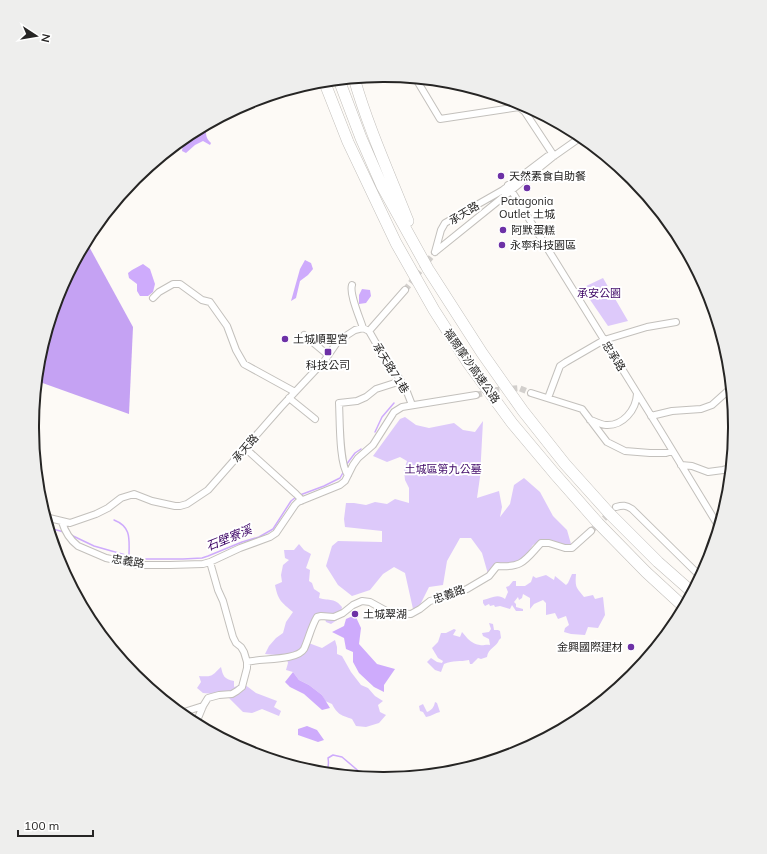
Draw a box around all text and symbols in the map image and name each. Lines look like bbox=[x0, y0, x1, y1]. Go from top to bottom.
north arrow bbox=[16, 16, 56, 56]
text: N bbox=[38, 33, 53, 44]
place label: 天然素食自助餐 bbox=[509, 169, 586, 183]
marker: 天然素食自助餐 bbox=[496, 171, 506, 181]
marker: Patagonia Outlet 土城 bbox=[522, 183, 532, 193]
place label: Patagonia Outlet 土城 bbox=[499, 194, 555, 221]
street label: 承天路 bbox=[446, 199, 482, 227]
place label: 阿默蛋糕 bbox=[511, 223, 555, 237]
marker: 阿默蛋糕 bbox=[498, 225, 508, 235]
place label: 永寧科技園區 bbox=[510, 238, 576, 252]
marker: 永寧科技園區 bbox=[497, 240, 507, 250]
park label: 承安公園 bbox=[577, 286, 621, 300]
street label: 福爾摩沙高速公路 bbox=[441, 326, 503, 406]
place label: 土城順聖宮 bbox=[293, 332, 348, 346]
marker: 土城順聖宮 bbox=[280, 334, 290, 344]
street label: 忠承路 bbox=[599, 338, 629, 374]
street label: 承天路71巷 bbox=[370, 340, 412, 396]
marker: 科技公司 bbox=[323, 347, 333, 357]
place label: 科技公司 bbox=[306, 358, 350, 372]
street label: 承天路 bbox=[229, 431, 261, 465]
park label: 土城區第九公墓 bbox=[405, 462, 482, 476]
water label: 石壁寮溪 bbox=[204, 521, 256, 553]
street label: 忠義路 bbox=[111, 552, 145, 570]
street label: 忠義路 bbox=[431, 582, 467, 606]
place label: 土城翠湖 bbox=[363, 607, 407, 621]
marker: 土城翠湖 bbox=[350, 609, 360, 619]
place label: 金興國際建材 bbox=[557, 640, 623, 654]
marker: 金興國際建材 bbox=[626, 642, 636, 652]
scale bar bbox=[18, 812, 93, 838]
text: 100 m bbox=[24, 818, 59, 833]

